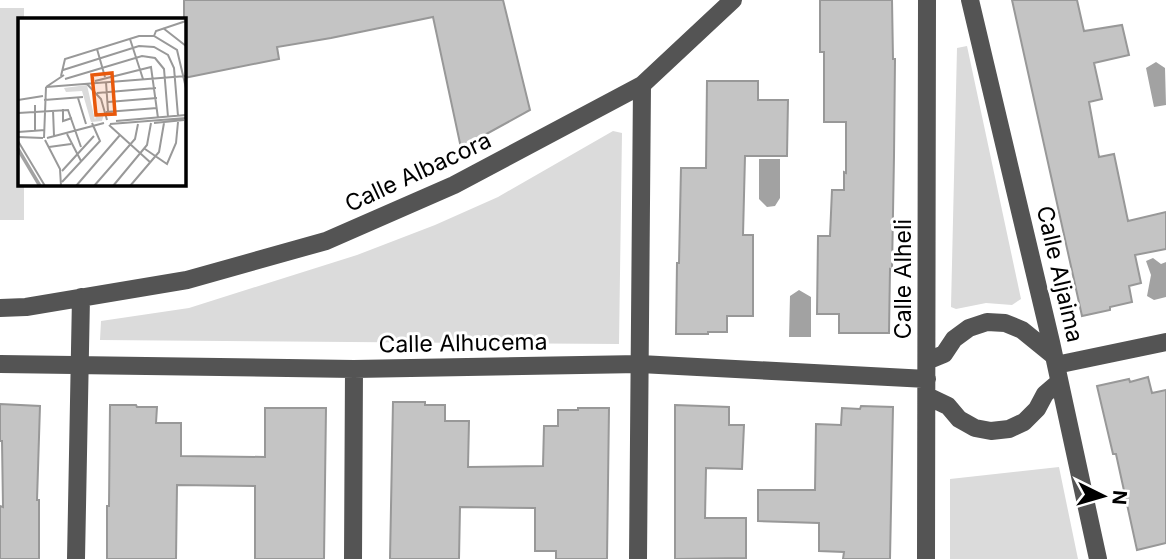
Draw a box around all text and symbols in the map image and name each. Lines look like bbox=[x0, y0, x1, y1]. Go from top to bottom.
inset map bbox=[18, 18, 186, 186]
street label: Calle Albacora bbox=[341, 126, 495, 218]
street label: Calle Aljaima bbox=[1031, 203, 1089, 345]
street label: Calle Alheli bbox=[889, 219, 917, 339]
street label: Calle Alhucema bbox=[378, 328, 548, 358]
north arrow bbox=[1068, 461, 1138, 531]
text: N bbox=[1107, 489, 1132, 506]

